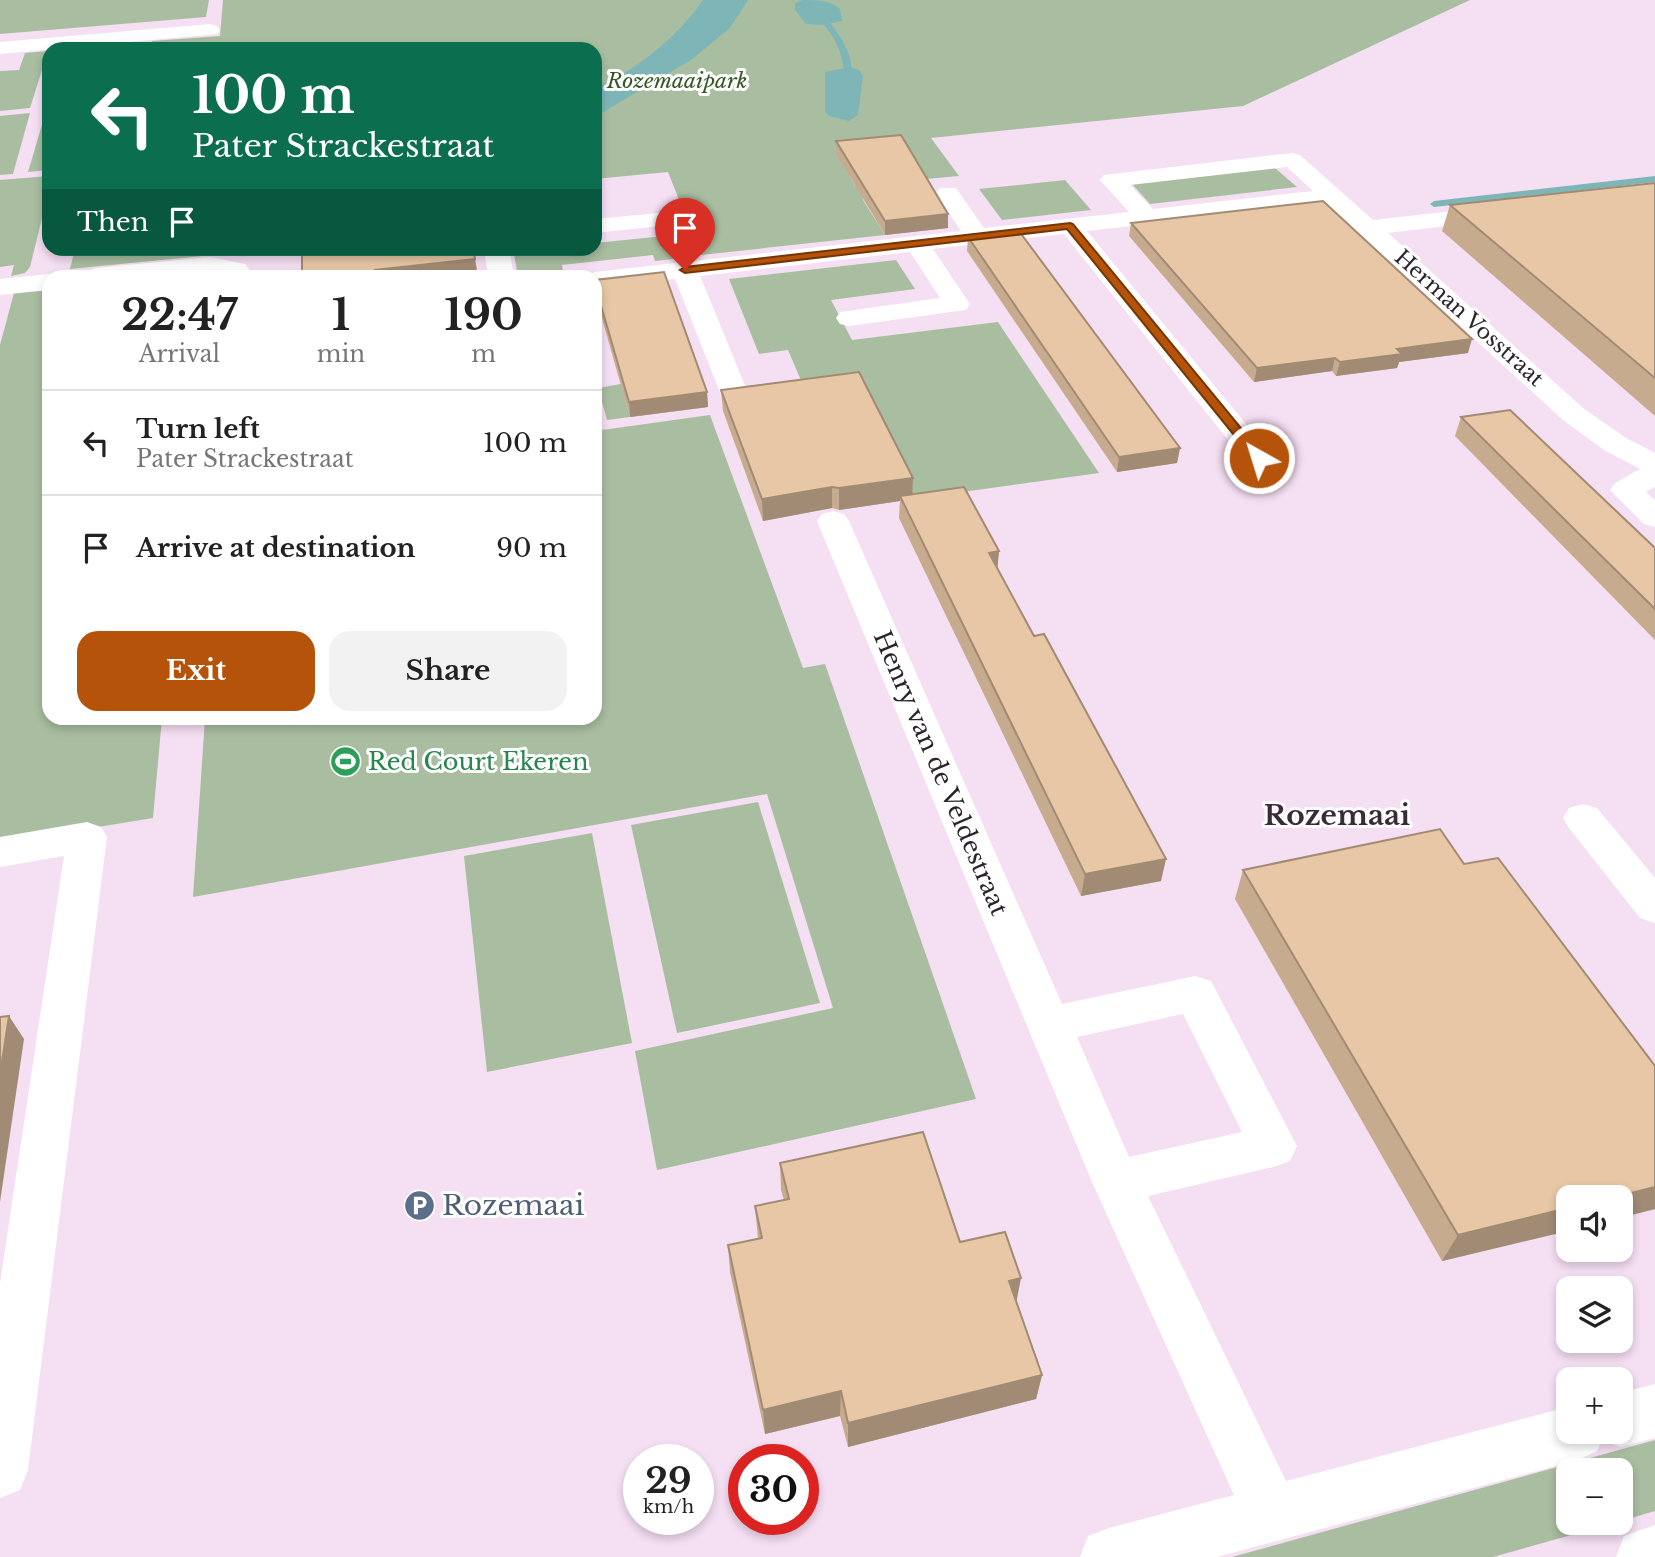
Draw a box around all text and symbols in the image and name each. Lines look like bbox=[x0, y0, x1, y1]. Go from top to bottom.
text: 100 m bbox=[192, 65, 355, 126]
park label: Rozemaaipark bbox=[606, 68, 747, 94]
icon: left bbox=[77, 70, 168, 161]
text: Pater Strackestraat bbox=[192, 126, 494, 166]
pin bbox=[655, 198, 715, 270]
icon: arrive bbox=[163, 203, 201, 241]
text: Then bbox=[77, 206, 149, 238]
icon: arrive bbox=[666, 209, 704, 247]
street label: Herman Vosstraat bbox=[1389, 244, 1549, 392]
text: 22:47 bbox=[121, 289, 237, 341]
text: 1 bbox=[332, 289, 350, 341]
text: 190 bbox=[444, 289, 523, 341]
text: Arrival bbox=[139, 340, 220, 368]
text: min bbox=[317, 340, 365, 368]
text: m bbox=[471, 340, 496, 368]
text: Turn left bbox=[136, 413, 260, 445]
position arrow bbox=[1222, 421, 1296, 495]
icon: left bbox=[77, 424, 115, 462]
text: 100 m bbox=[483, 427, 567, 459]
text: Pater Strackestraat bbox=[136, 445, 353, 473]
icon: arrive bbox=[77, 529, 115, 567]
text: Arrive at destination bbox=[136, 532, 416, 564]
text: 90 m bbox=[496, 532, 567, 564]
street label: Henry van de Veldestraat bbox=[868, 626, 1014, 920]
button: Exit bbox=[77, 631, 315, 711]
button: Share bbox=[329, 631, 567, 711]
sports icon: Red Court Ekeren bbox=[328, 744, 362, 778]
place label: Red Court Ekeren bbox=[368, 747, 589, 776]
district label: Rozemaai bbox=[1264, 798, 1410, 833]
map controls bbox=[1556, 1185, 1633, 1535]
button: sound bbox=[1556, 1185, 1633, 1262]
parking icon: Rozemaai bbox=[402, 1188, 436, 1222]
place label: Rozemaai bbox=[442, 1188, 584, 1223]
button: layers bbox=[1556, 1276, 1633, 1353]
button: + bbox=[1556, 1367, 1633, 1444]
speed limit sign: 30 bbox=[728, 1444, 819, 1535]
button: − bbox=[1556, 1458, 1633, 1535]
text: 29 bbox=[645, 1459, 692, 1502]
text: km/h bbox=[643, 1496, 694, 1518]

